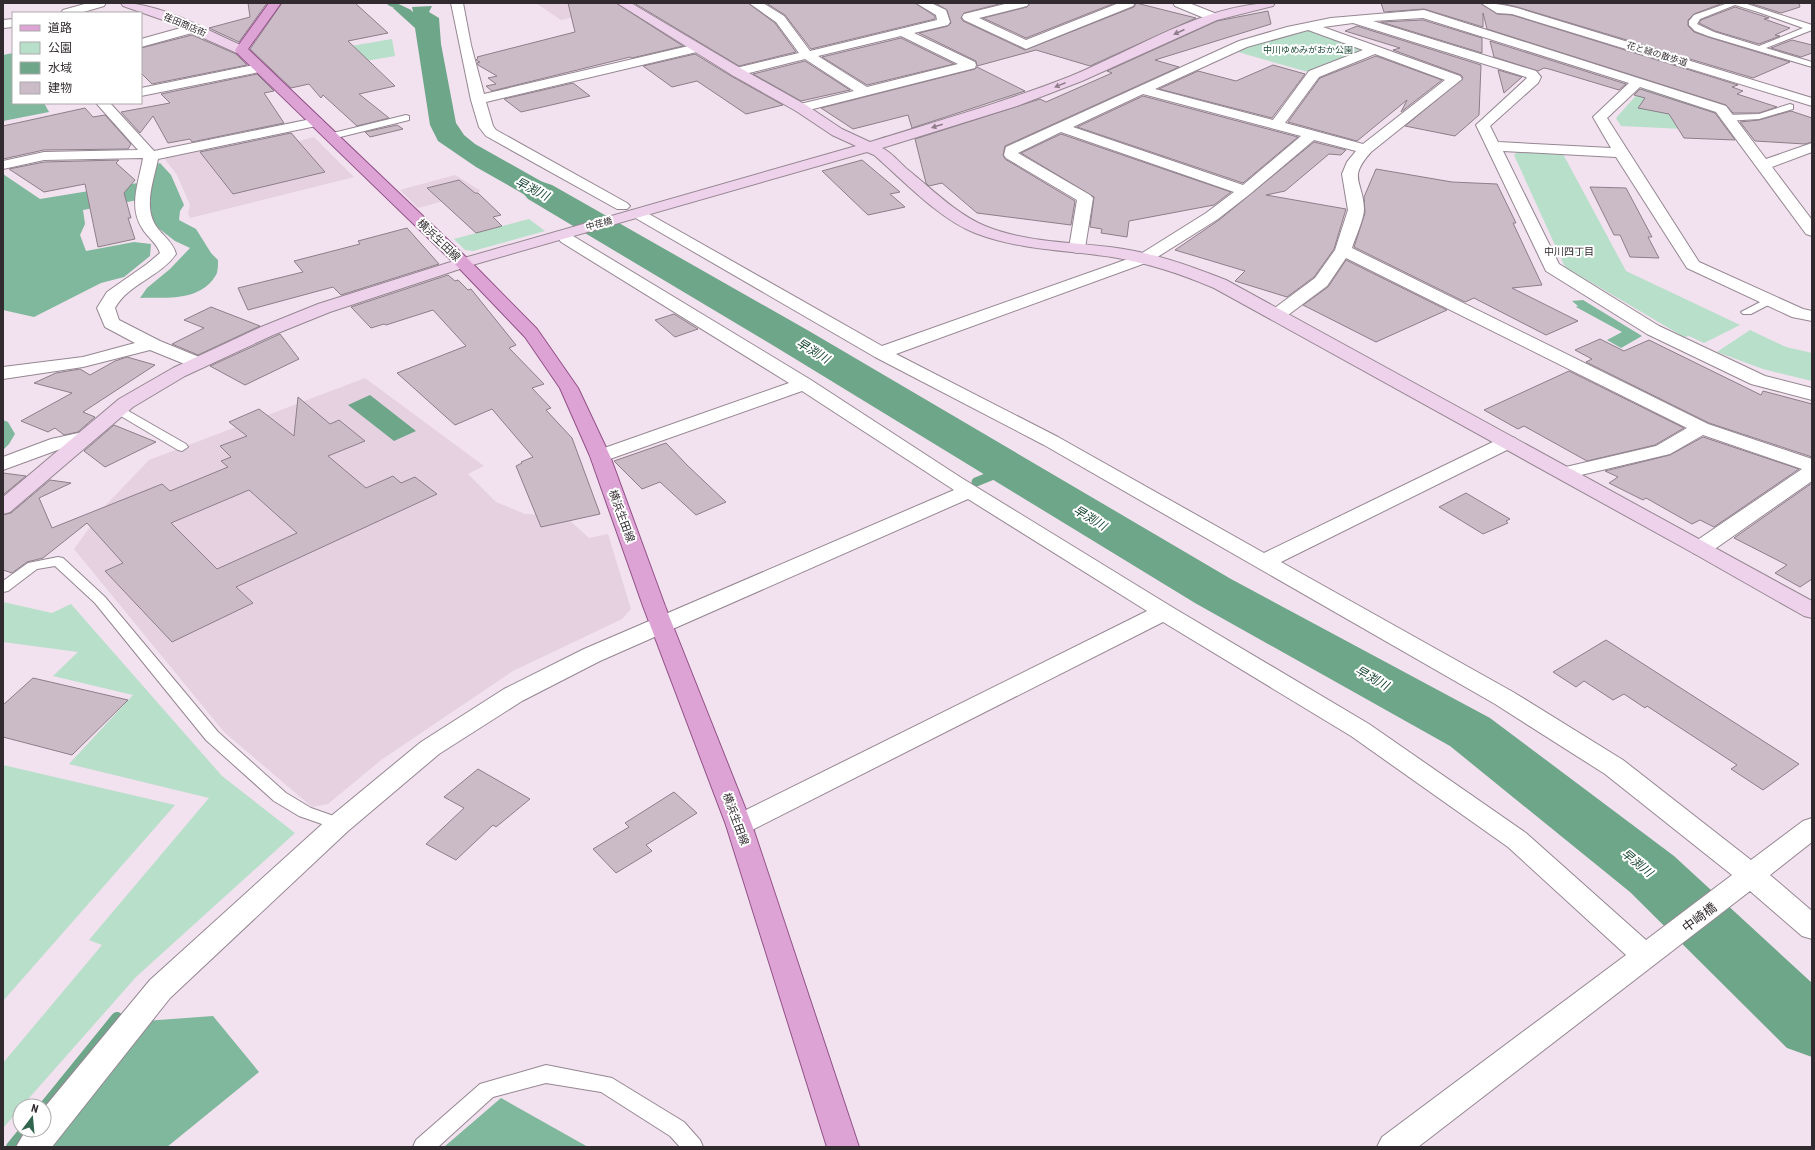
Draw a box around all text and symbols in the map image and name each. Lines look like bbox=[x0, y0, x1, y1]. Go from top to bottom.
legend bbox=[12, 12, 142, 104]
street label: 荏田商店街 bbox=[162, 12, 208, 38]
text: 道路 bbox=[48, 21, 72, 35]
one-way arrow bbox=[1174, 29, 1185, 35]
street label: 花と緑の散歩道 bbox=[1625, 39, 1689, 68]
text: 公園 bbox=[48, 41, 72, 55]
park label: 中川ゆめみがおか公園 bbox=[1263, 45, 1353, 55]
text: 水域 bbox=[48, 61, 72, 75]
text: 建物 bbox=[48, 81, 72, 95]
one-way arrow bbox=[1054, 82, 1066, 88]
one-way arrow bbox=[931, 123, 943, 129]
water label: 早渕川 bbox=[513, 175, 553, 204]
street label: 中荏橋 bbox=[585, 215, 613, 233]
street label: 横浜生田線 bbox=[414, 217, 463, 264]
district label: 中川四丁目 bbox=[1544, 246, 1594, 257]
water label: 早渕川 bbox=[794, 336, 834, 367]
street label: 横浜生田線 bbox=[606, 488, 637, 544]
water label: 早渕川 bbox=[1071, 503, 1111, 534]
water label: 早渕川 bbox=[1353, 663, 1393, 694]
street label: 横浜生田線 bbox=[720, 791, 751, 847]
water label: 早渕川 bbox=[1619, 846, 1657, 881]
street label: 中崎橋 bbox=[1679, 900, 1719, 935]
north arrow bbox=[12, 1098, 52, 1138]
text: N bbox=[30, 1102, 40, 1116]

